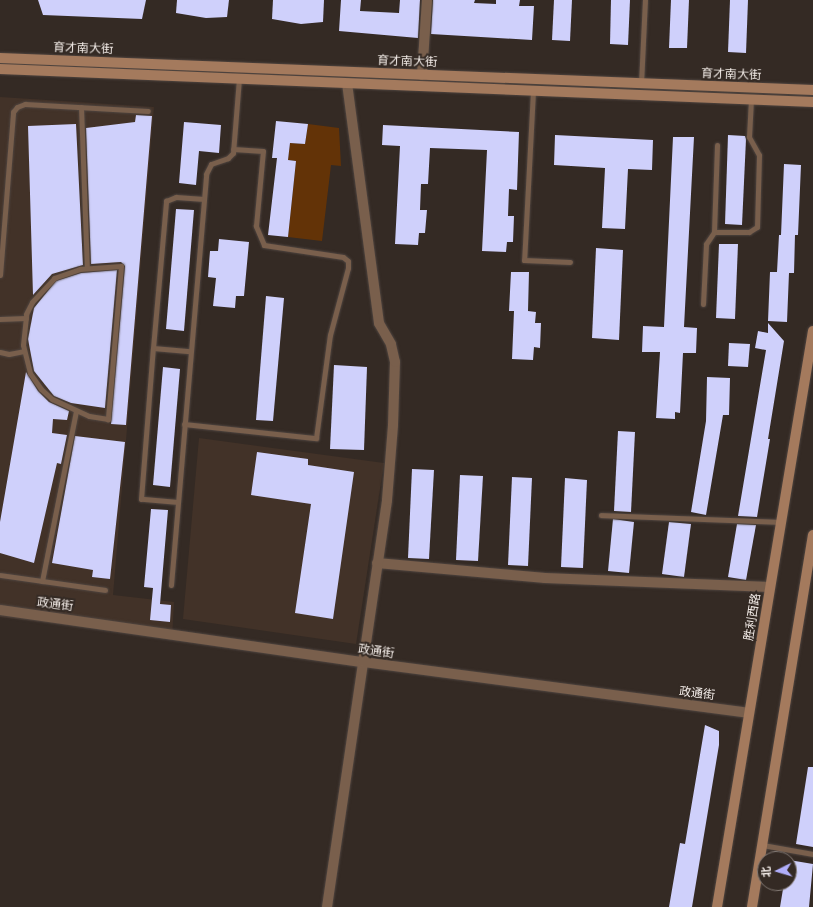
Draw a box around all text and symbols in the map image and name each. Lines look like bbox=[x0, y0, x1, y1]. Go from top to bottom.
street label: 育才南大街 bbox=[53, 40, 113, 56]
street label: 育才南大街 bbox=[377, 53, 437, 69]
street label: 育才南大街 bbox=[701, 66, 761, 82]
street label: 胜利西路 bbox=[741, 592, 763, 642]
street label: 政通街 bbox=[36, 595, 74, 613]
street label: 政通街 bbox=[357, 641, 395, 661]
street label: 政通街 bbox=[678, 684, 716, 702]
north arrow bbox=[757, 851, 797, 891]
text: 北 bbox=[759, 866, 773, 878]

